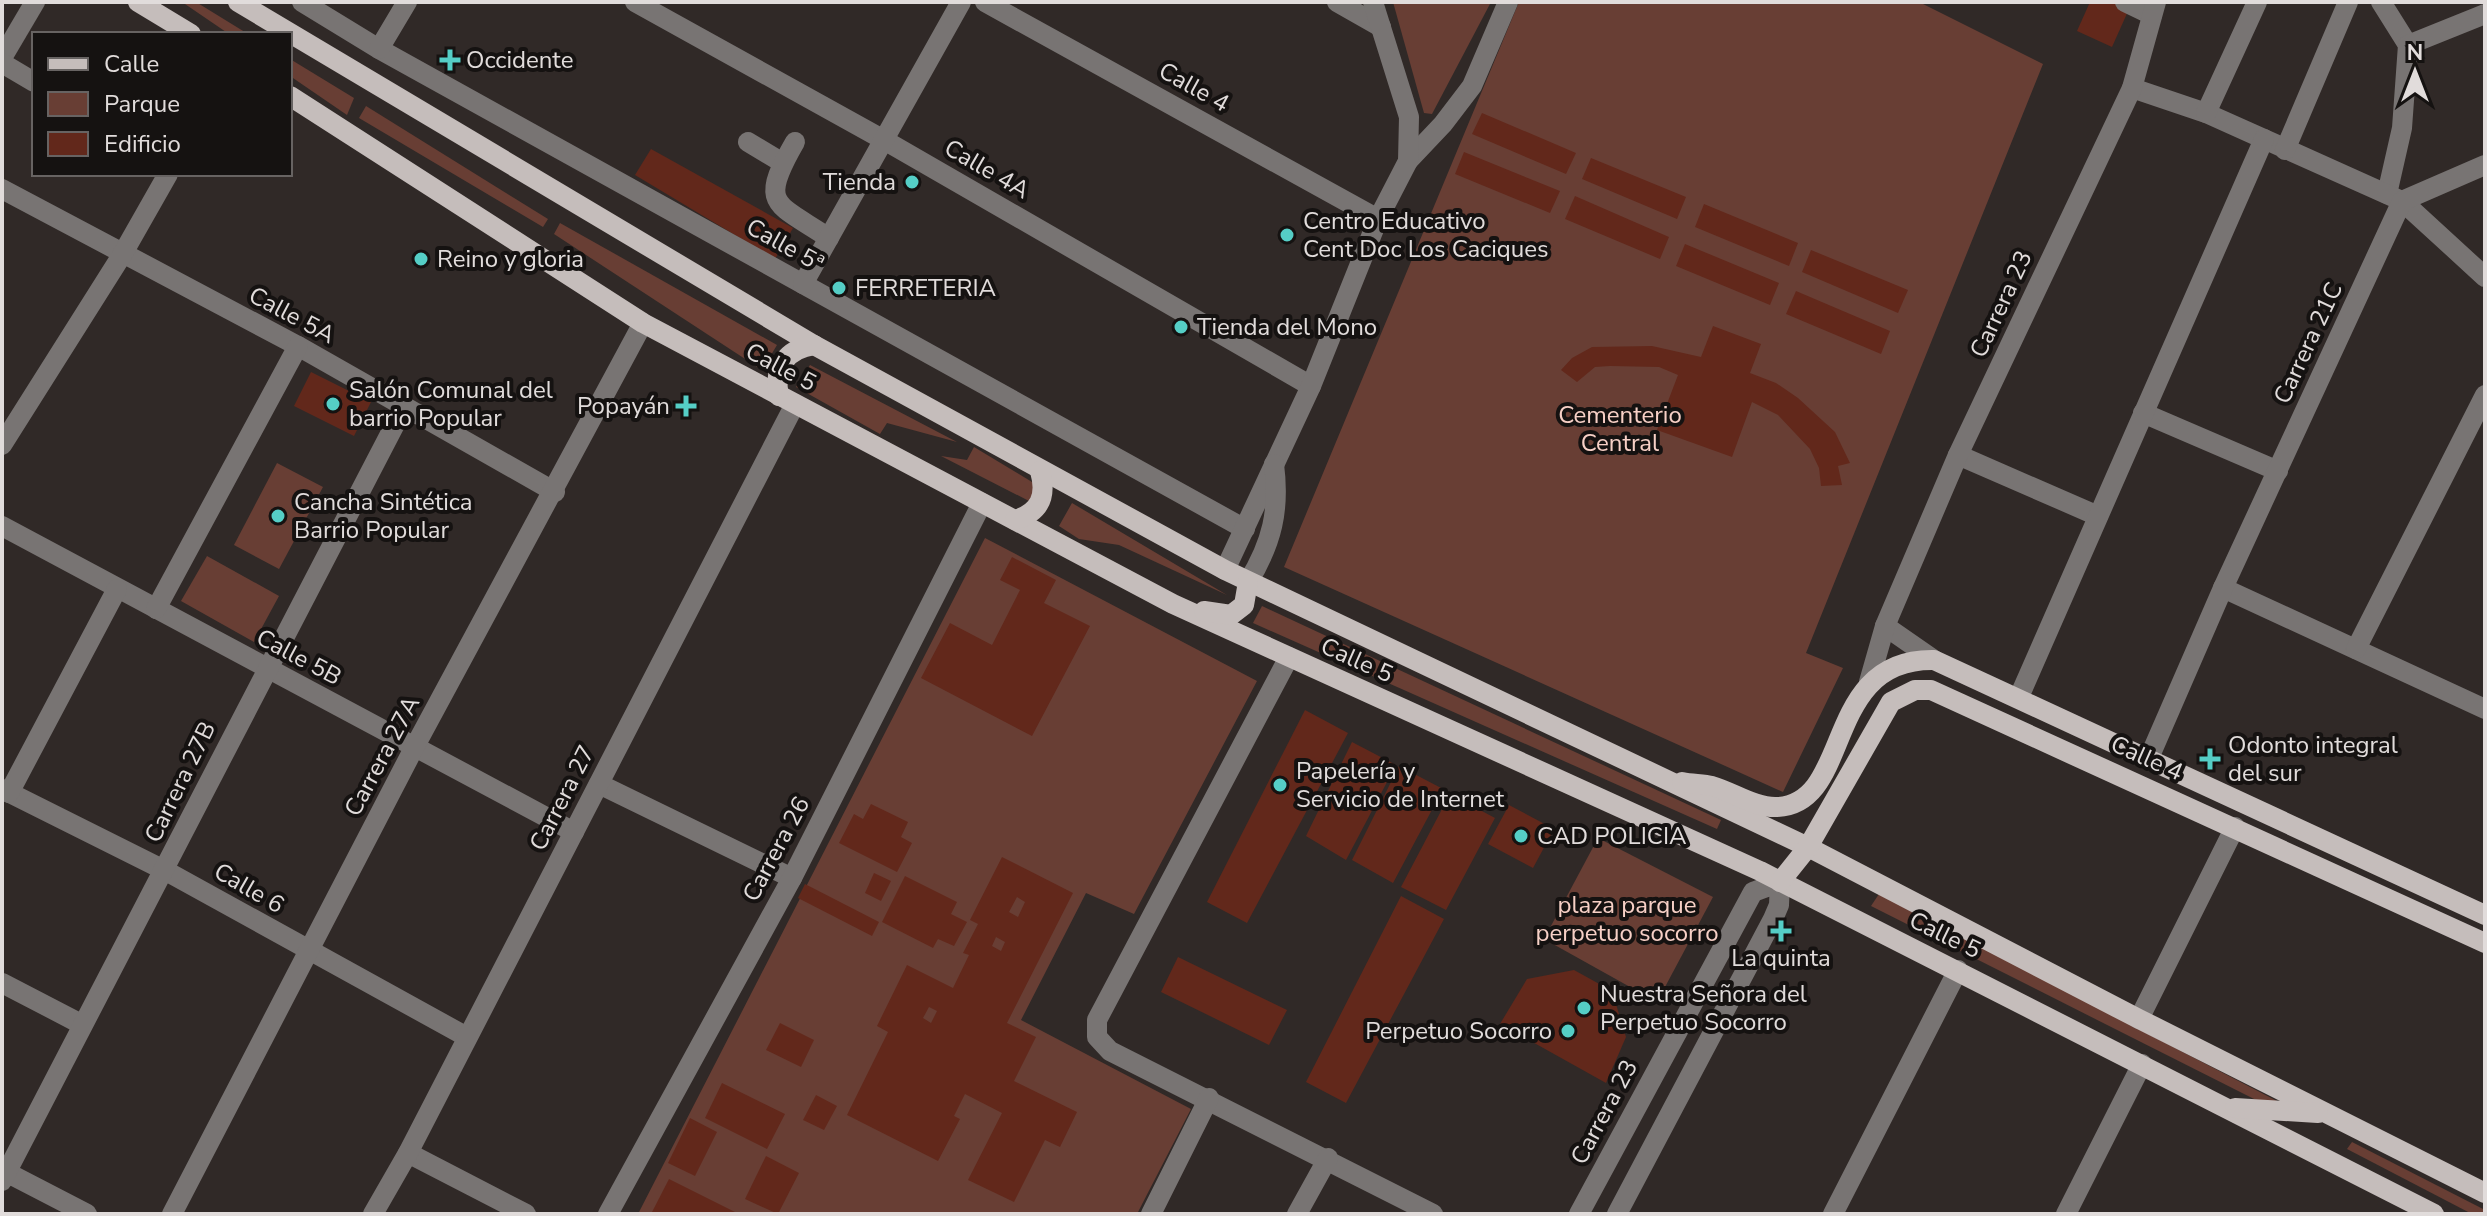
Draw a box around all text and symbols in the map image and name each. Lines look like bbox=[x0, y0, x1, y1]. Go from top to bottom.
legend bbox=[32, 32, 292, 176]
north arrow bbox=[2375, 32, 2455, 112]
text: N bbox=[2407, 38, 2423, 68]
place label: Occidente bbox=[466, 44, 573, 76]
text: Calle bbox=[104, 48, 159, 80]
marker: Occidente bbox=[441, 51, 459, 69]
street label: Calle 4 bbox=[1153, 55, 1235, 119]
text: Parque bbox=[104, 88, 180, 120]
text: Edificio bbox=[104, 128, 181, 160]
street label: Calle 4A bbox=[939, 132, 1036, 206]
place label: Tienda bbox=[823, 166, 896, 198]
marker: Tienda bbox=[903, 173, 921, 191]
place label: Centro Educativo Cent Doc Los Caciques bbox=[1303, 205, 1549, 265]
street label: Calle 5ª bbox=[741, 211, 829, 279]
marker: Centro Educativo Cent Doc Los Caciques bbox=[1278, 226, 1296, 244]
place label: Reino y gloria bbox=[437, 243, 584, 275]
street label: Carrera 23 bbox=[1962, 245, 2040, 363]
marker: Reino y gloria bbox=[412, 250, 430, 268]
place label: FERRETERIA bbox=[855, 272, 997, 304]
street label: Carrera 21C bbox=[2266, 277, 2350, 409]
street label: Calle 5A bbox=[243, 279, 341, 351]
marker: FERRETERIA bbox=[830, 279, 848, 297]
place label: Tienda del Mono bbox=[1197, 311, 1377, 343]
marker: Tienda del Mono bbox=[1172, 318, 1190, 336]
street label: Calle 5 bbox=[740, 335, 822, 399]
place label: Salón Comunal del barrio Popular bbox=[349, 374, 553, 434]
place label: Popayán bbox=[577, 390, 670, 422]
marker: Salón Comunal del barrio Popular bbox=[324, 395, 342, 413]
marker: Popayán bbox=[677, 397, 695, 415]
park label: Cementerio Central bbox=[1558, 399, 1682, 459]
place label: Cancha Sintética Barrio Popular bbox=[294, 486, 472, 546]
marker: Cancha Sintética Barrio Popular bbox=[269, 507, 287, 525]
street label: Calle 5B bbox=[251, 621, 347, 693]
street label: Calle 5 bbox=[1316, 630, 1398, 690]
street label: Carrera 27A bbox=[337, 690, 427, 822]
street label: Carrera 27B bbox=[137, 716, 223, 848]
street label: Calle 4 bbox=[2106, 728, 2188, 788]
place label: Odonto integral del sur bbox=[2228, 729, 2398, 789]
street label: Carrera 27 bbox=[522, 740, 602, 856]
marker: Odonto integral del sur bbox=[2199, 748, 2221, 770]
place label: Papelería y Servicio de Internet bbox=[1296, 755, 1505, 815]
marker: Papelería y Servicio de Internet bbox=[1271, 776, 1289, 794]
street label: Carrera 26 bbox=[735, 791, 817, 907]
place label: CAD POLICIA bbox=[1537, 820, 1687, 852]
marker: CAD POLICIA bbox=[1512, 827, 1530, 845]
street label: Calle 6 bbox=[208, 855, 290, 921]
park label: plaza parque perpetuo socorro bbox=[1536, 889, 1718, 949]
street label: Calle 5 bbox=[1904, 904, 1986, 966]
marker: La quinta bbox=[1772, 922, 1790, 940]
place label: La quinta bbox=[1731, 942, 1831, 974]
place label: Nuestra Señora del Perpetuo Socorro bbox=[1600, 978, 1807, 1038]
marker: Nuestra Señora del Perpetuo Socorro bbox=[1575, 999, 1593, 1017]
place label: Perpetuo Socorro bbox=[1365, 1015, 1552, 1047]
marker: Perpetuo Socorro bbox=[1559, 1022, 1577, 1040]
street label: Carrera 23 bbox=[1563, 1054, 1645, 1170]

